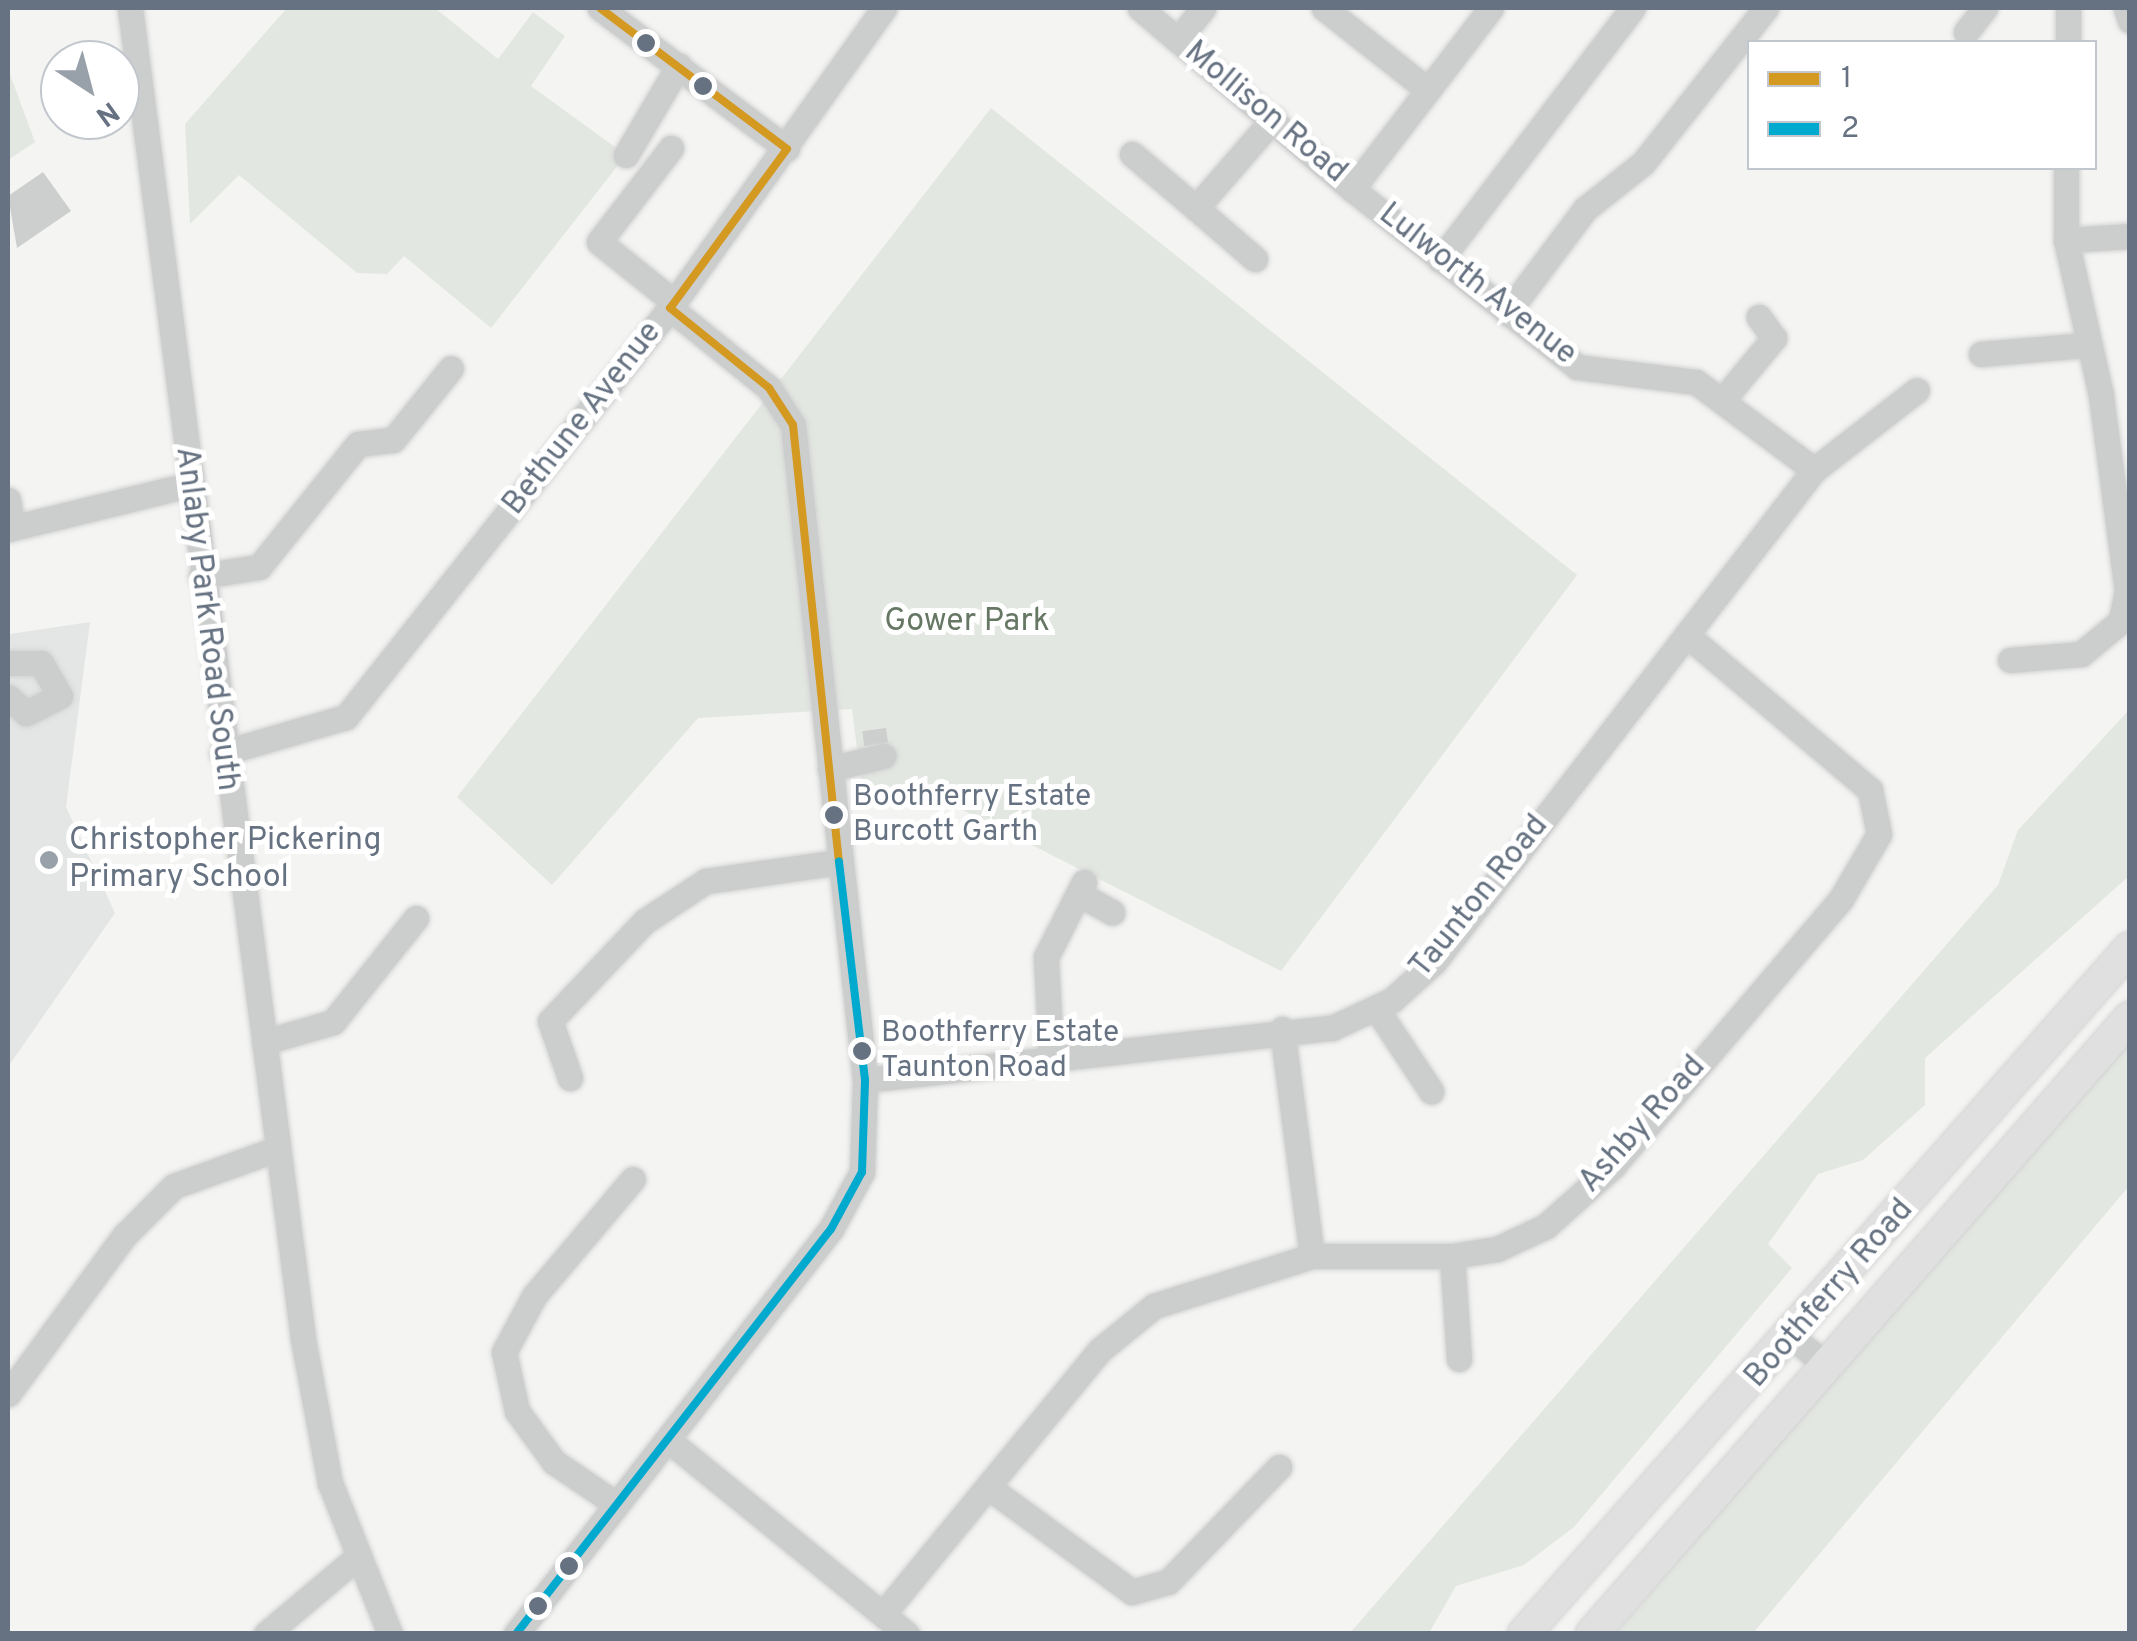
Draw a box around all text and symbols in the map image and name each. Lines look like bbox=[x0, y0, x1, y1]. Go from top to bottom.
unlabelled marker bbox=[636, 33, 656, 53]
street label: Mollison Road bbox=[1176, 34, 1354, 192]
north arrow bbox=[40, 40, 140, 140]
legend bbox=[1747, 40, 2097, 170]
text: 1 bbox=[1841, 61, 1852, 98]
unlabelled marker bbox=[693, 76, 713, 96]
text: N bbox=[88, 92, 125, 133]
text: 2 bbox=[1841, 111, 1859, 148]
street label: Lulworth Avenue bbox=[1370, 196, 1584, 374]
street label: Bethune Avenue bbox=[495, 314, 671, 524]
street label: Anlaby Park Road South bbox=[166, 445, 246, 793]
park label: Gower Park bbox=[884, 603, 1050, 641]
place label: Boothferry Estate Burcott Garth bbox=[853, 780, 1091, 850]
marker: Boothferry Estate Burcott Garth bbox=[824, 805, 844, 825]
street label: Taunton Road bbox=[1403, 808, 1557, 986]
place label: Christopher Pickering Primary School bbox=[69, 823, 382, 898]
marker: Christopher Pickering Primary School bbox=[38, 849, 60, 871]
place label: Boothferry Estate Taunton Road bbox=[881, 1016, 1119, 1086]
marker: Boothferry Estate Taunton Road bbox=[852, 1041, 872, 1061]
street label: Ashby Road bbox=[1572, 1049, 1714, 1201]
street label: Boothferry Road bbox=[1738, 1192, 1922, 1396]
unlabelled marker bbox=[559, 1556, 579, 1576]
unlabelled marker bbox=[528, 1596, 548, 1616]

